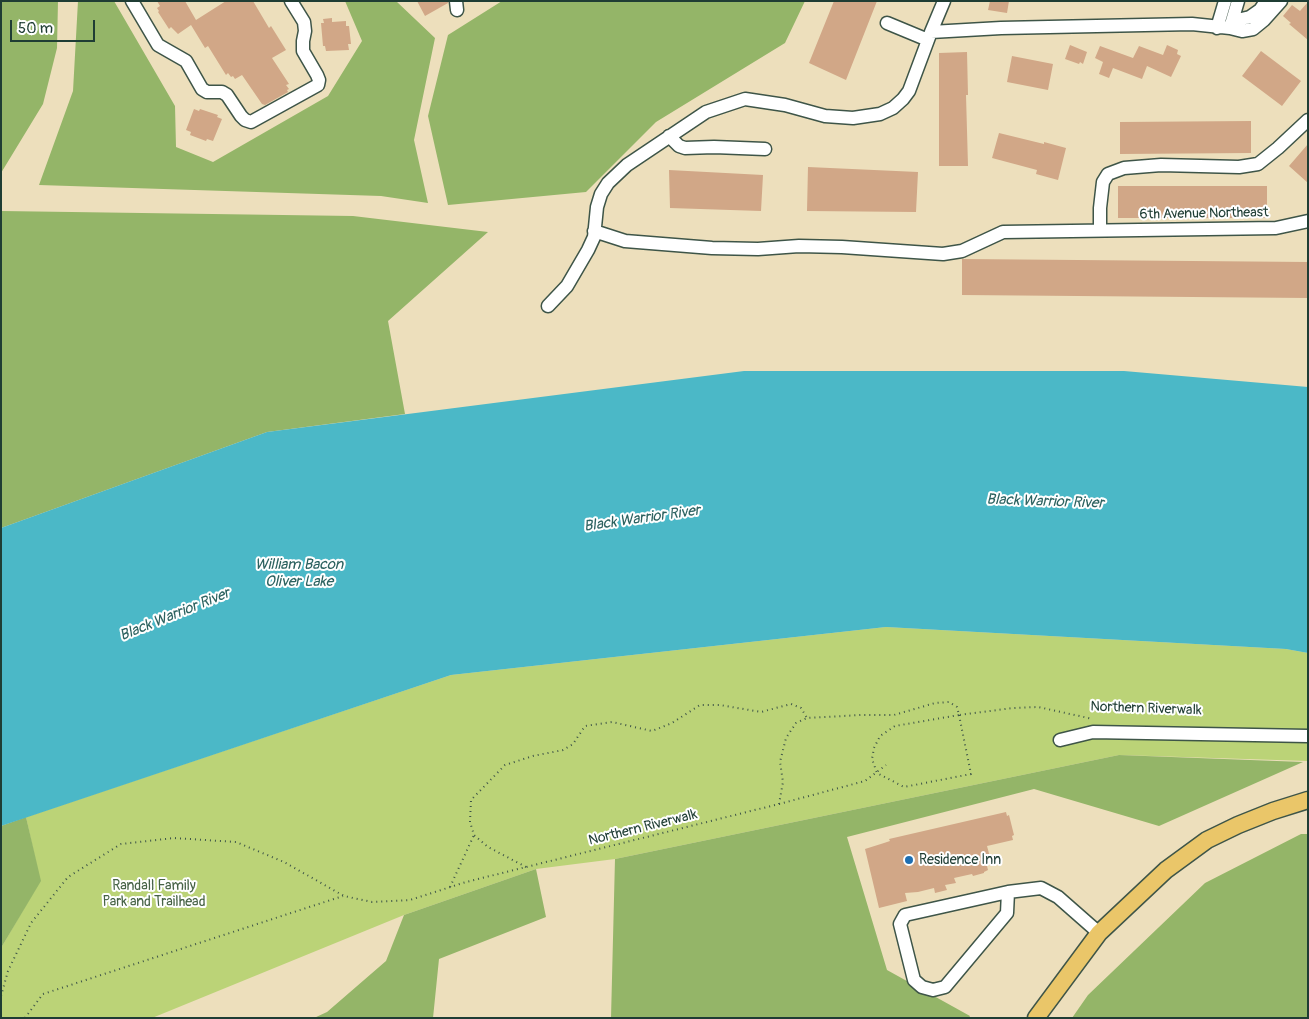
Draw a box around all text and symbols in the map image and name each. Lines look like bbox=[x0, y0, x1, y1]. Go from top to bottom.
scale bar bbox=[12, 10, 98, 42]
text: 50 m bbox=[18, 19, 53, 38]
street label: 6th Avenue Northeast bbox=[1139, 204, 1269, 224]
water label: Black Warrior River bbox=[986, 491, 1104, 513]
water label: Black Warrior River bbox=[583, 502, 701, 536]
water label: William Bacon Oliver Lake bbox=[255, 556, 343, 591]
water label: Black Warrior River bbox=[117, 585, 233, 645]
street label: Northern Riverwalk bbox=[1090, 699, 1202, 719]
street label: Northern Riverwalk bbox=[587, 806, 699, 850]
place label: Residence Inn bbox=[919, 852, 1001, 868]
marker: Residence Inn bbox=[903, 854, 915, 866]
park label: Randall Family Park and Trailhead bbox=[103, 878, 205, 910]

